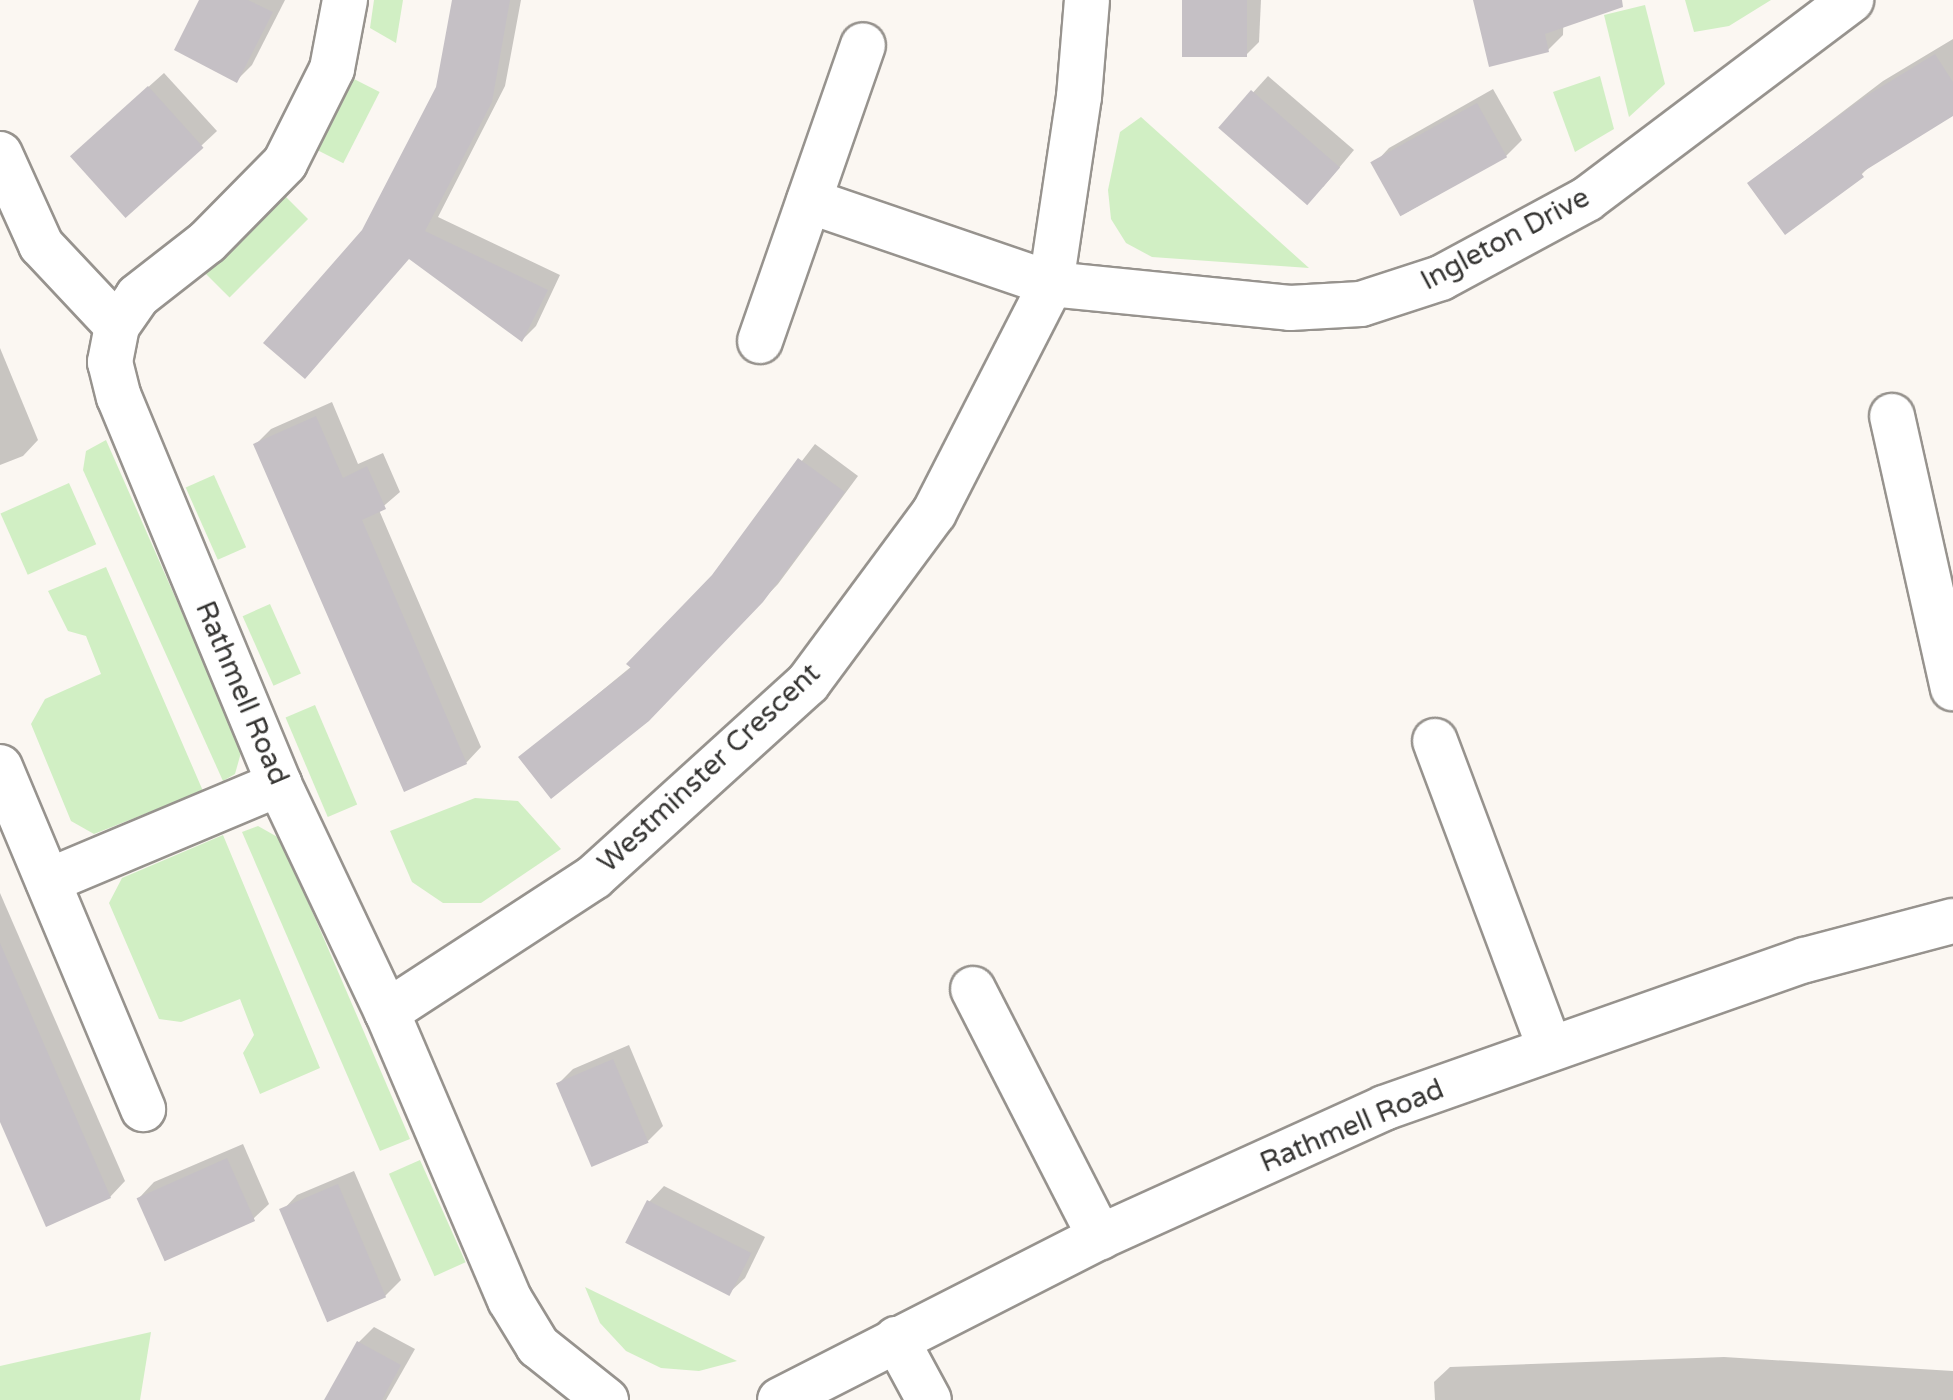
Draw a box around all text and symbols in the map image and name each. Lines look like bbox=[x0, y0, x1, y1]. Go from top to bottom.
street label: Ingleton Drive bbox=[1415, 180, 1595, 298]
street label: Rathmell Road bbox=[188, 596, 296, 790]
street label: Westminster Crescent bbox=[591, 656, 827, 880]
street label: Rathmell Road bbox=[1255, 1072, 1449, 1180]

